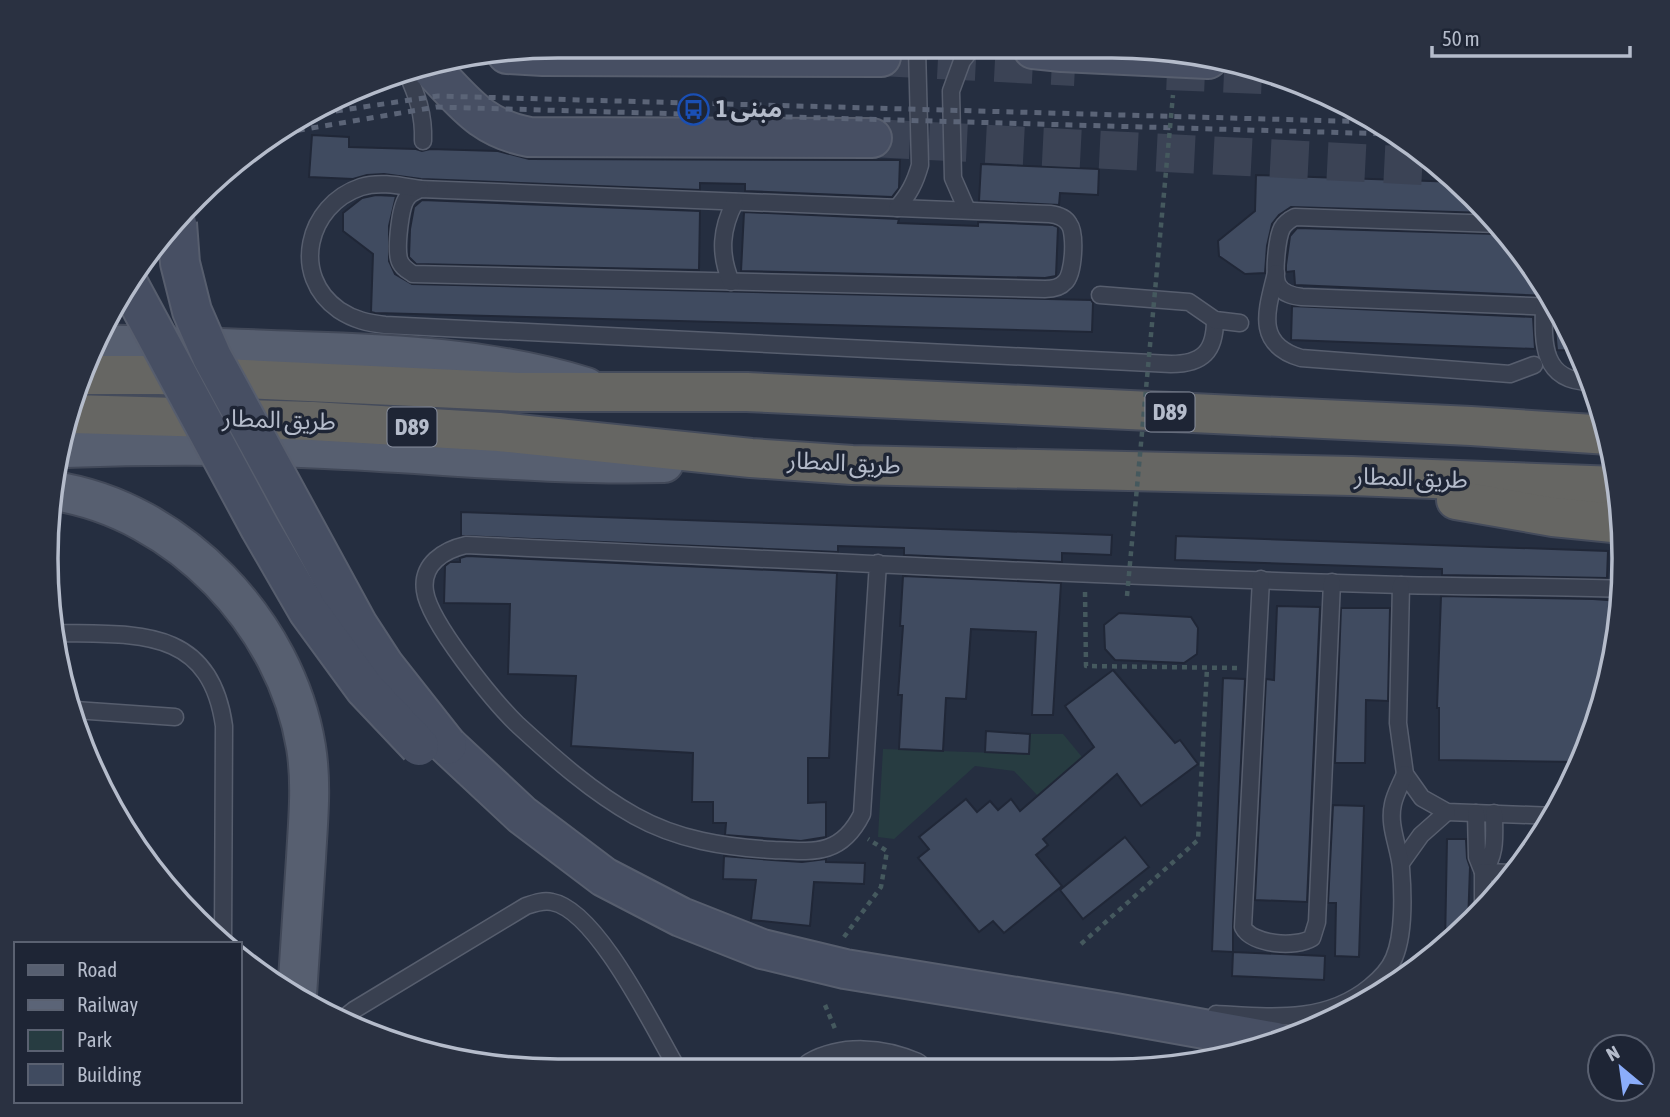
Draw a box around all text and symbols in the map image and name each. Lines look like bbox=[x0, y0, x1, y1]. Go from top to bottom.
scale bar bbox=[1432, 14, 1630, 58]
text: 50 m bbox=[1442, 26, 1480, 50]
bus stop icon: مبنى 1 bbox=[676, 92, 710, 126]
place label: مبنى 1 bbox=[716, 95, 782, 123]
road number: D89 bbox=[1146, 392, 1194, 432]
street label: طريق المطار bbox=[221, 404, 336, 437]
road number: D89 bbox=[388, 408, 436, 446]
street label: طريق المطار bbox=[786, 446, 901, 481]
street label: طريق المطار bbox=[1353, 462, 1468, 495]
legend bbox=[14, 942, 242, 1103]
text: Road bbox=[77, 957, 117, 981]
text: Railway bbox=[77, 992, 139, 1016]
text: Park bbox=[77, 1027, 112, 1051]
north arrow bbox=[1586, 1033, 1656, 1103]
text: N bbox=[1603, 1041, 1623, 1065]
text: Building bbox=[77, 1062, 141, 1086]

